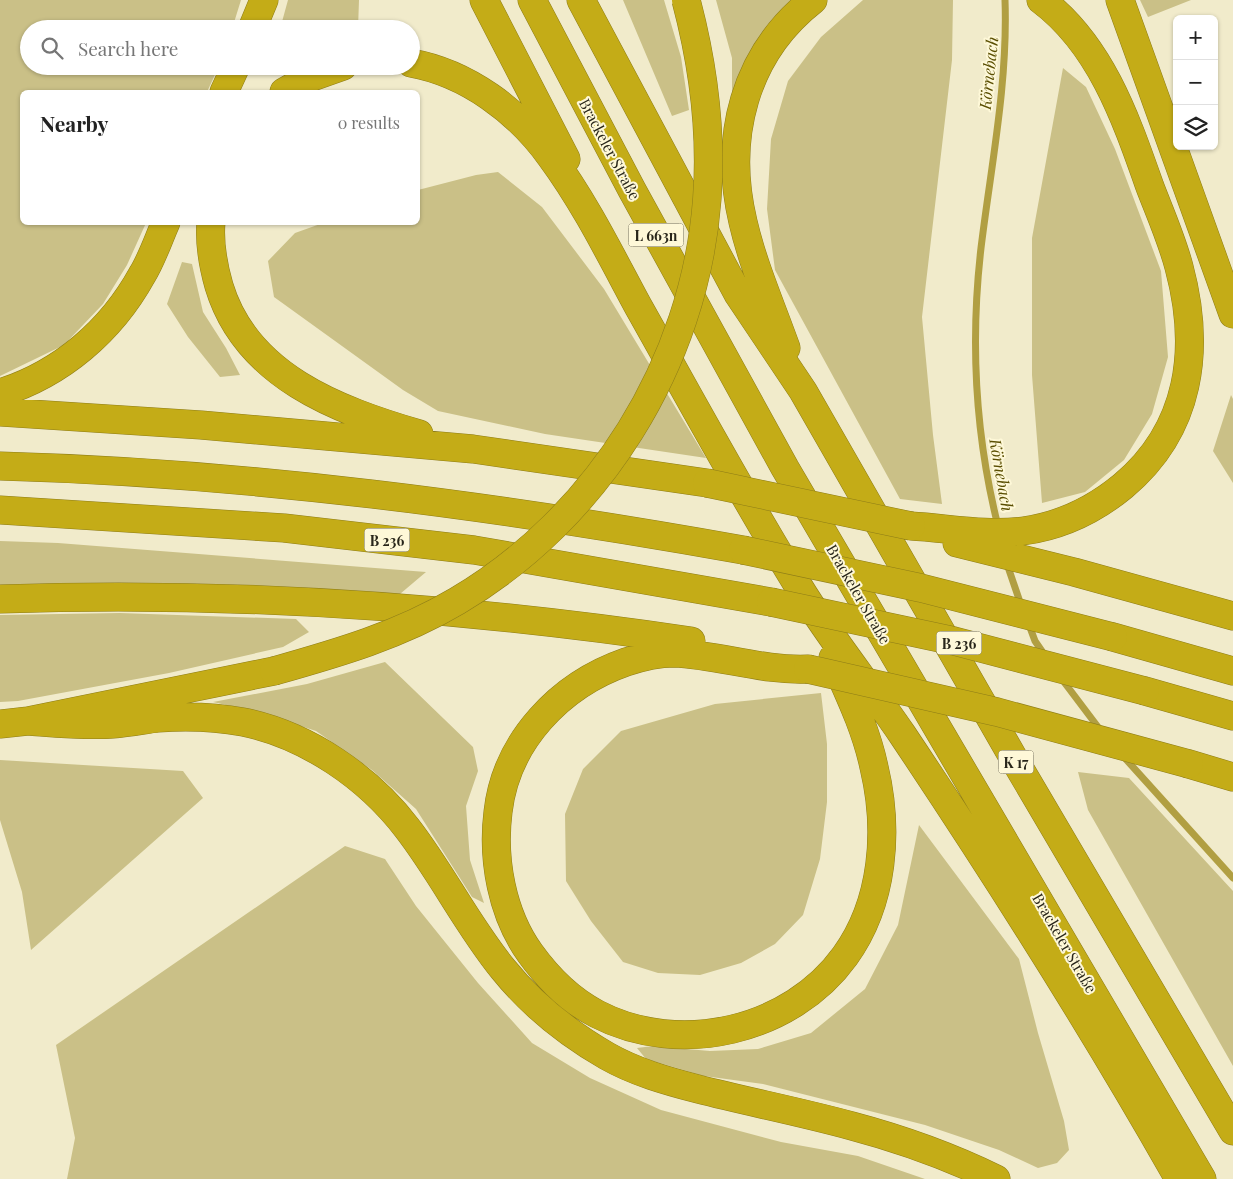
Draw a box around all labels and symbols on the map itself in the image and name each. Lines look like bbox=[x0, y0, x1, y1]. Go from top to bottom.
water label: Körnebach bbox=[974, 36, 1002, 111]
street label: Brackeler Straße bbox=[575, 95, 645, 203]
road number: L 663n bbox=[628, 224, 684, 246]
water label: Körnebach bbox=[985, 436, 1019, 513]
road number: B 236 bbox=[364, 528, 410, 552]
street label: Brackeler Straße bbox=[822, 541, 896, 647]
road number: B 236 bbox=[936, 632, 982, 654]
road number: K 17 bbox=[998, 750, 1034, 774]
street label: Brackeler Straße bbox=[1028, 890, 1102, 996]

